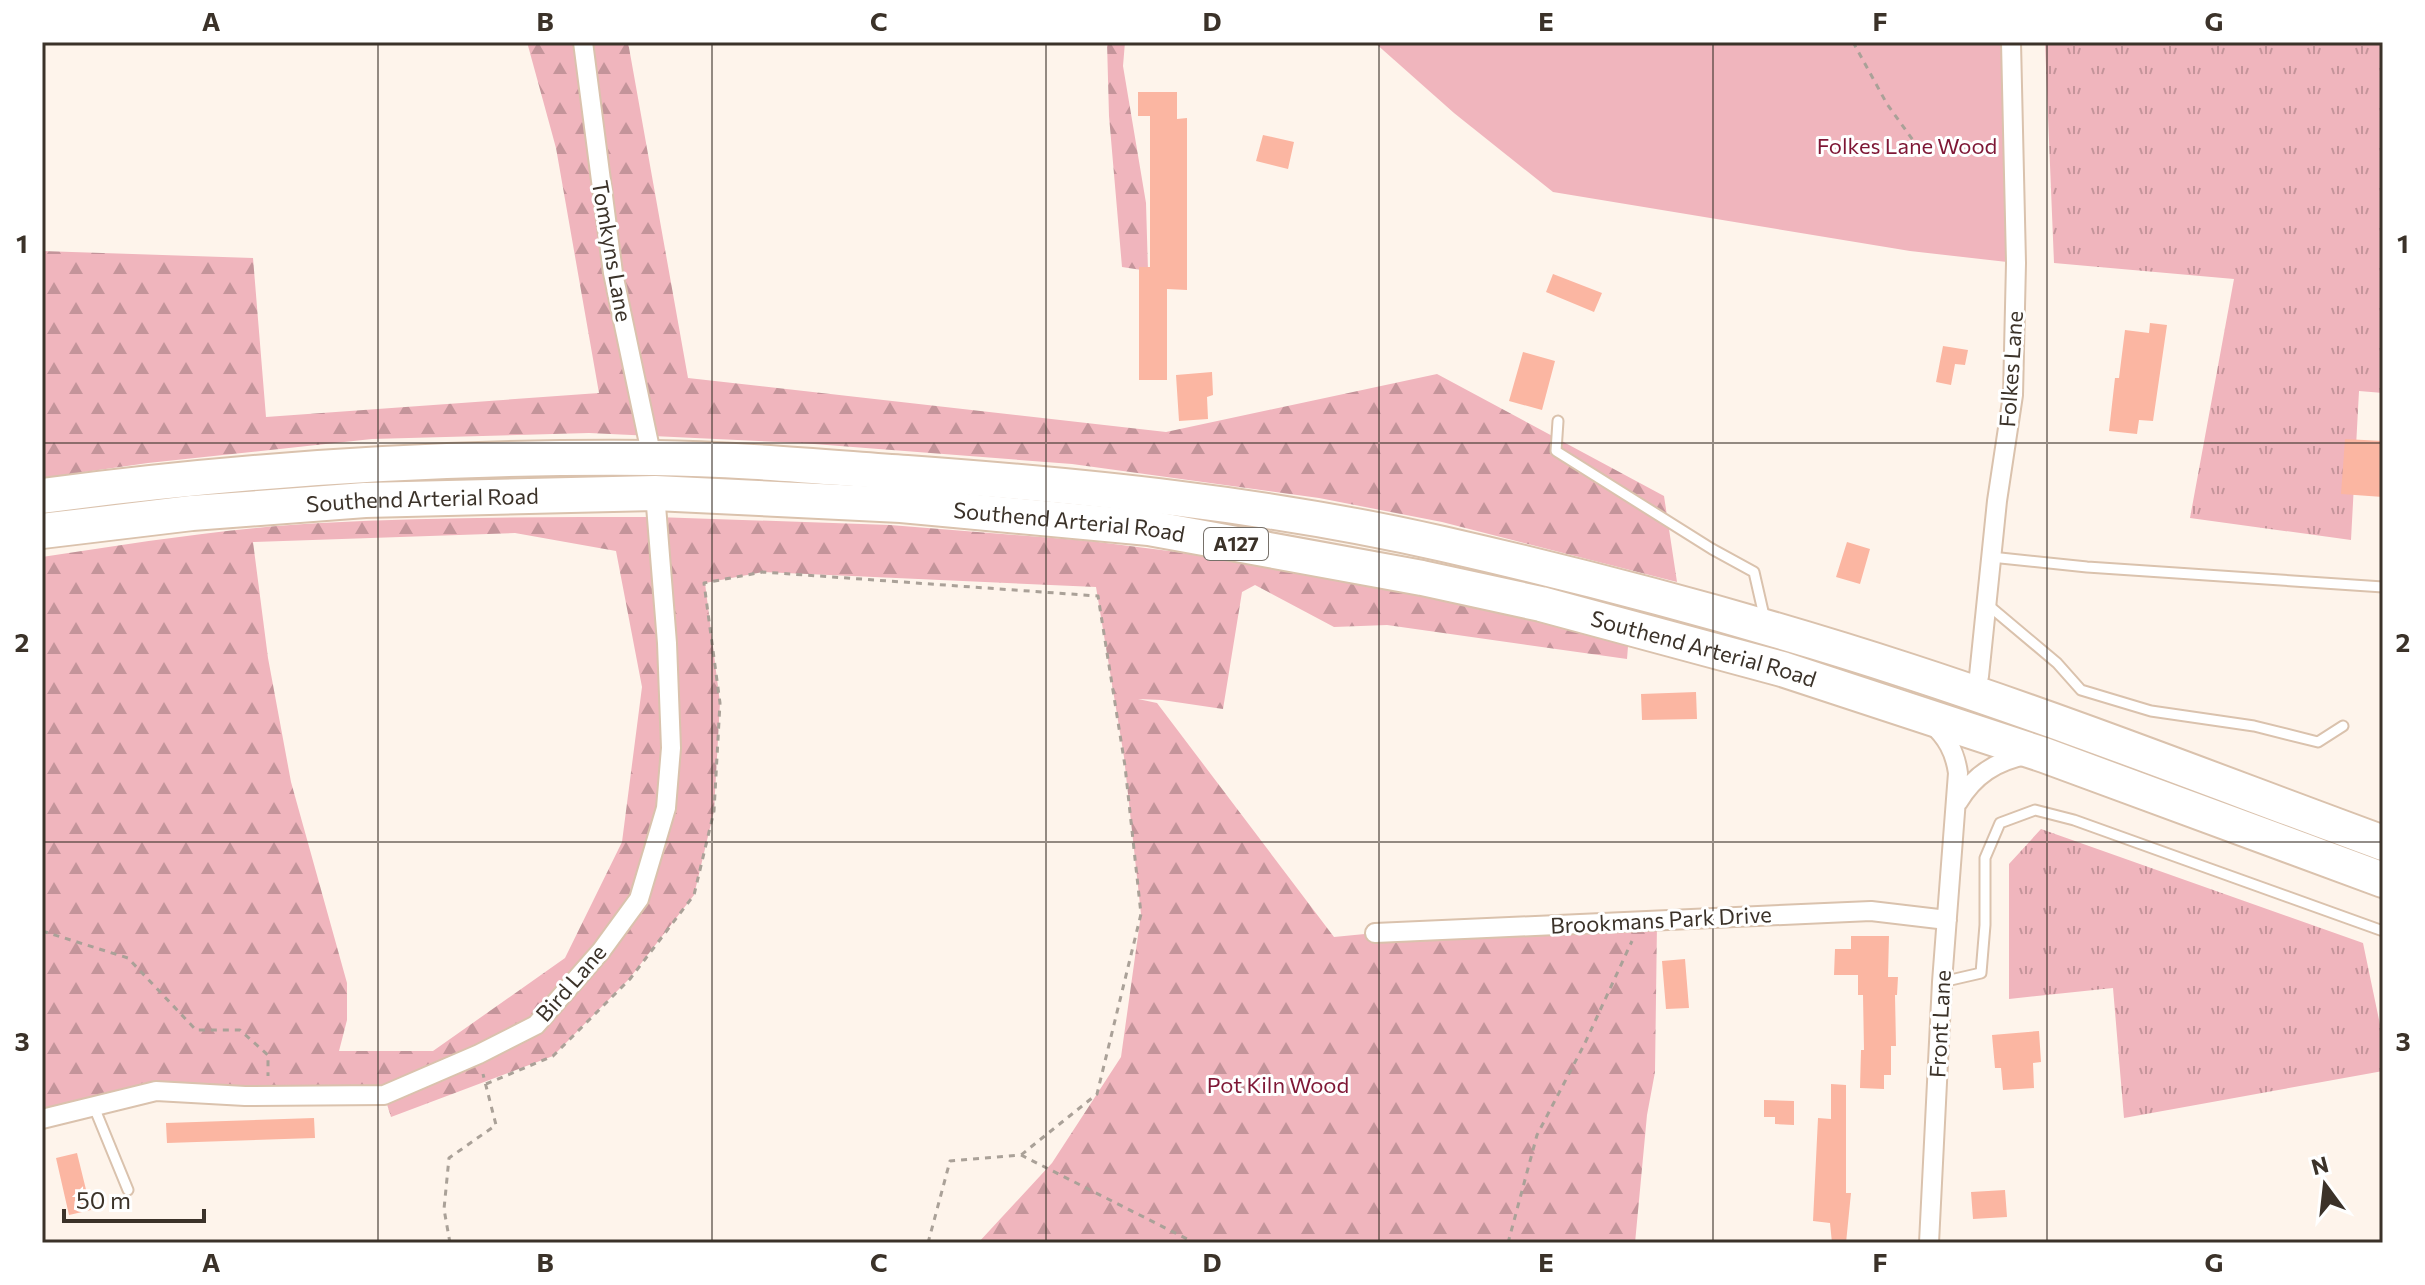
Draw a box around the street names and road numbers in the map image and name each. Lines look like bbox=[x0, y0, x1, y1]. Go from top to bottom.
street label: Tomkyns Lane bbox=[587, 178, 638, 324]
street label: Folkes Lane bbox=[1993, 310, 2028, 428]
street label: Southend Arterial Road bbox=[305, 482, 539, 517]
street label: Southend Arterial Road bbox=[952, 496, 1187, 547]
road number: A127 bbox=[1204, 528, 1268, 560]
street label: Southend Arterial Road bbox=[1588, 604, 1820, 692]
street label: Brookmans Park Drive bbox=[1550, 900, 1772, 939]
street label: Bird Lane bbox=[530, 939, 611, 1027]
street label: Front Lane bbox=[1923, 969, 1956, 1079]

